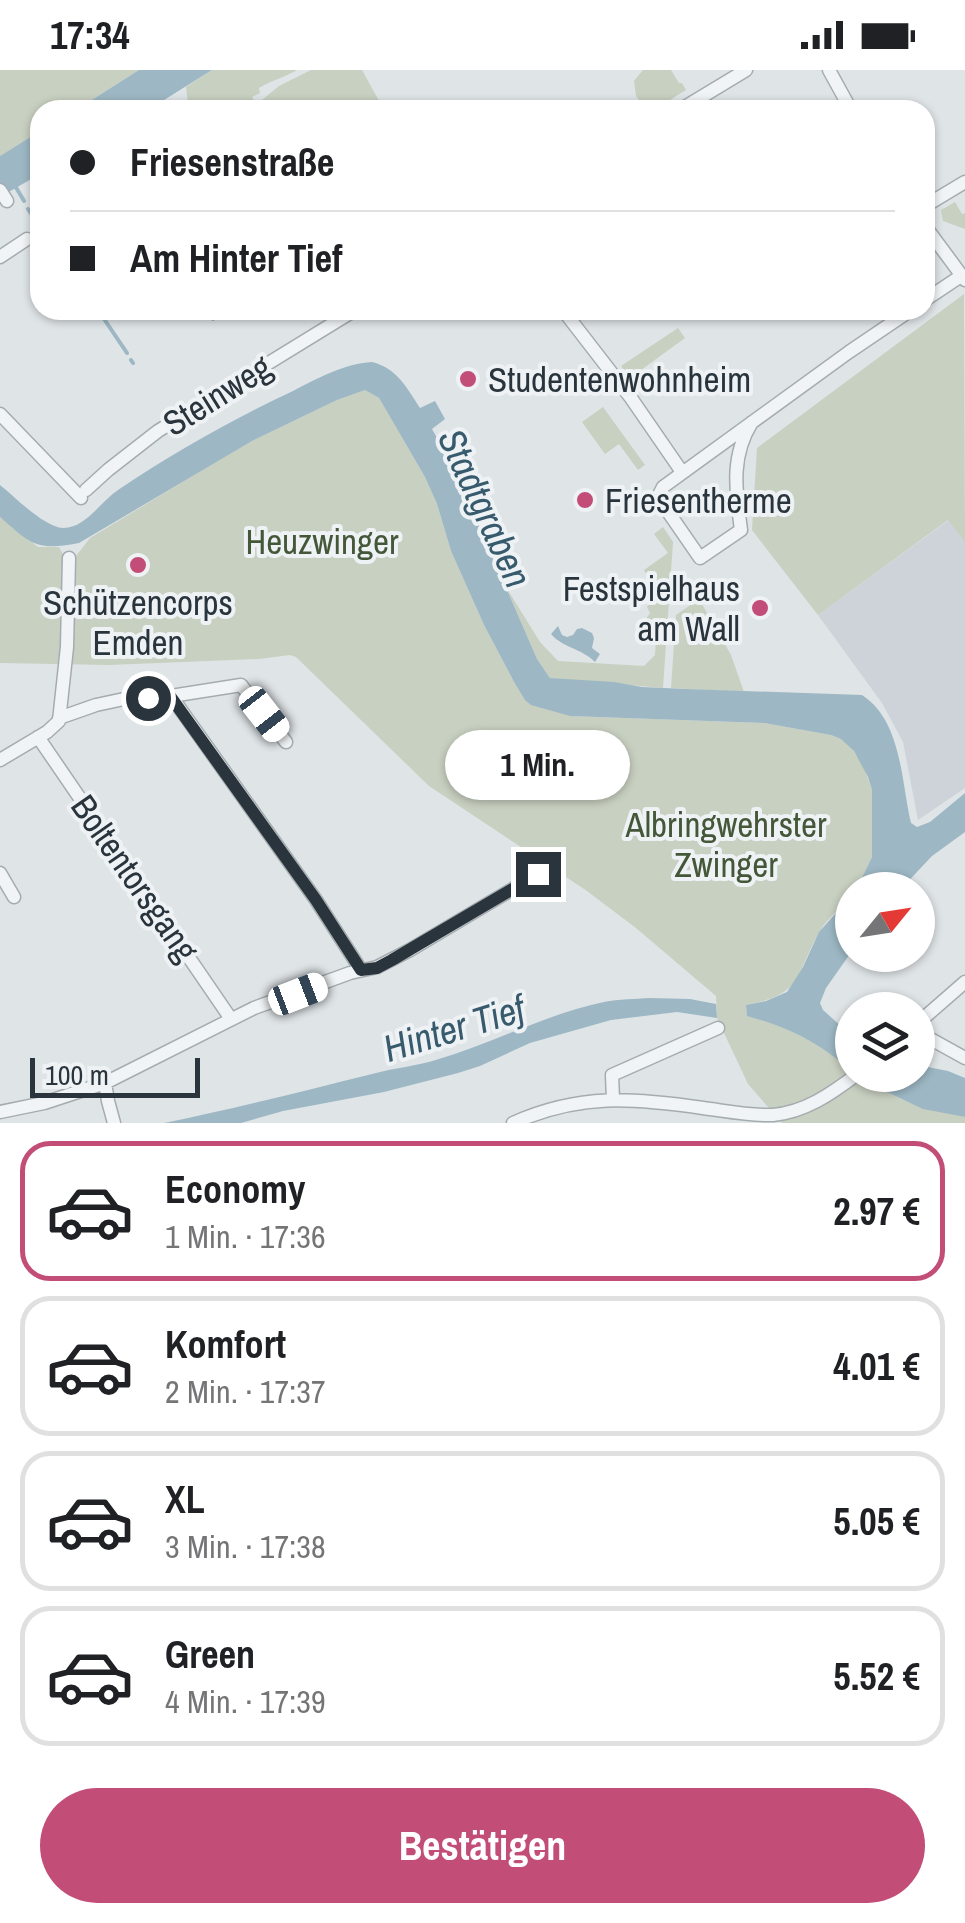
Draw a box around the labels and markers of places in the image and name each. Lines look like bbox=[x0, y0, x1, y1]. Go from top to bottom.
place label: Studentenwohnheim bbox=[488, 356, 751, 403]
marker: Studentenwohnheim bbox=[457, 368, 479, 390]
place label: Friesentherme bbox=[605, 477, 792, 524]
marker: Friesentherme bbox=[574, 489, 596, 511]
marker: Schützencorps Emden bbox=[127, 554, 149, 576]
place label: Festspielhaus am Wall bbox=[563, 565, 740, 652]
place label: Schützencorps Emden bbox=[43, 579, 233, 666]
marker: Festspielhaus am Wall bbox=[749, 597, 771, 619]

